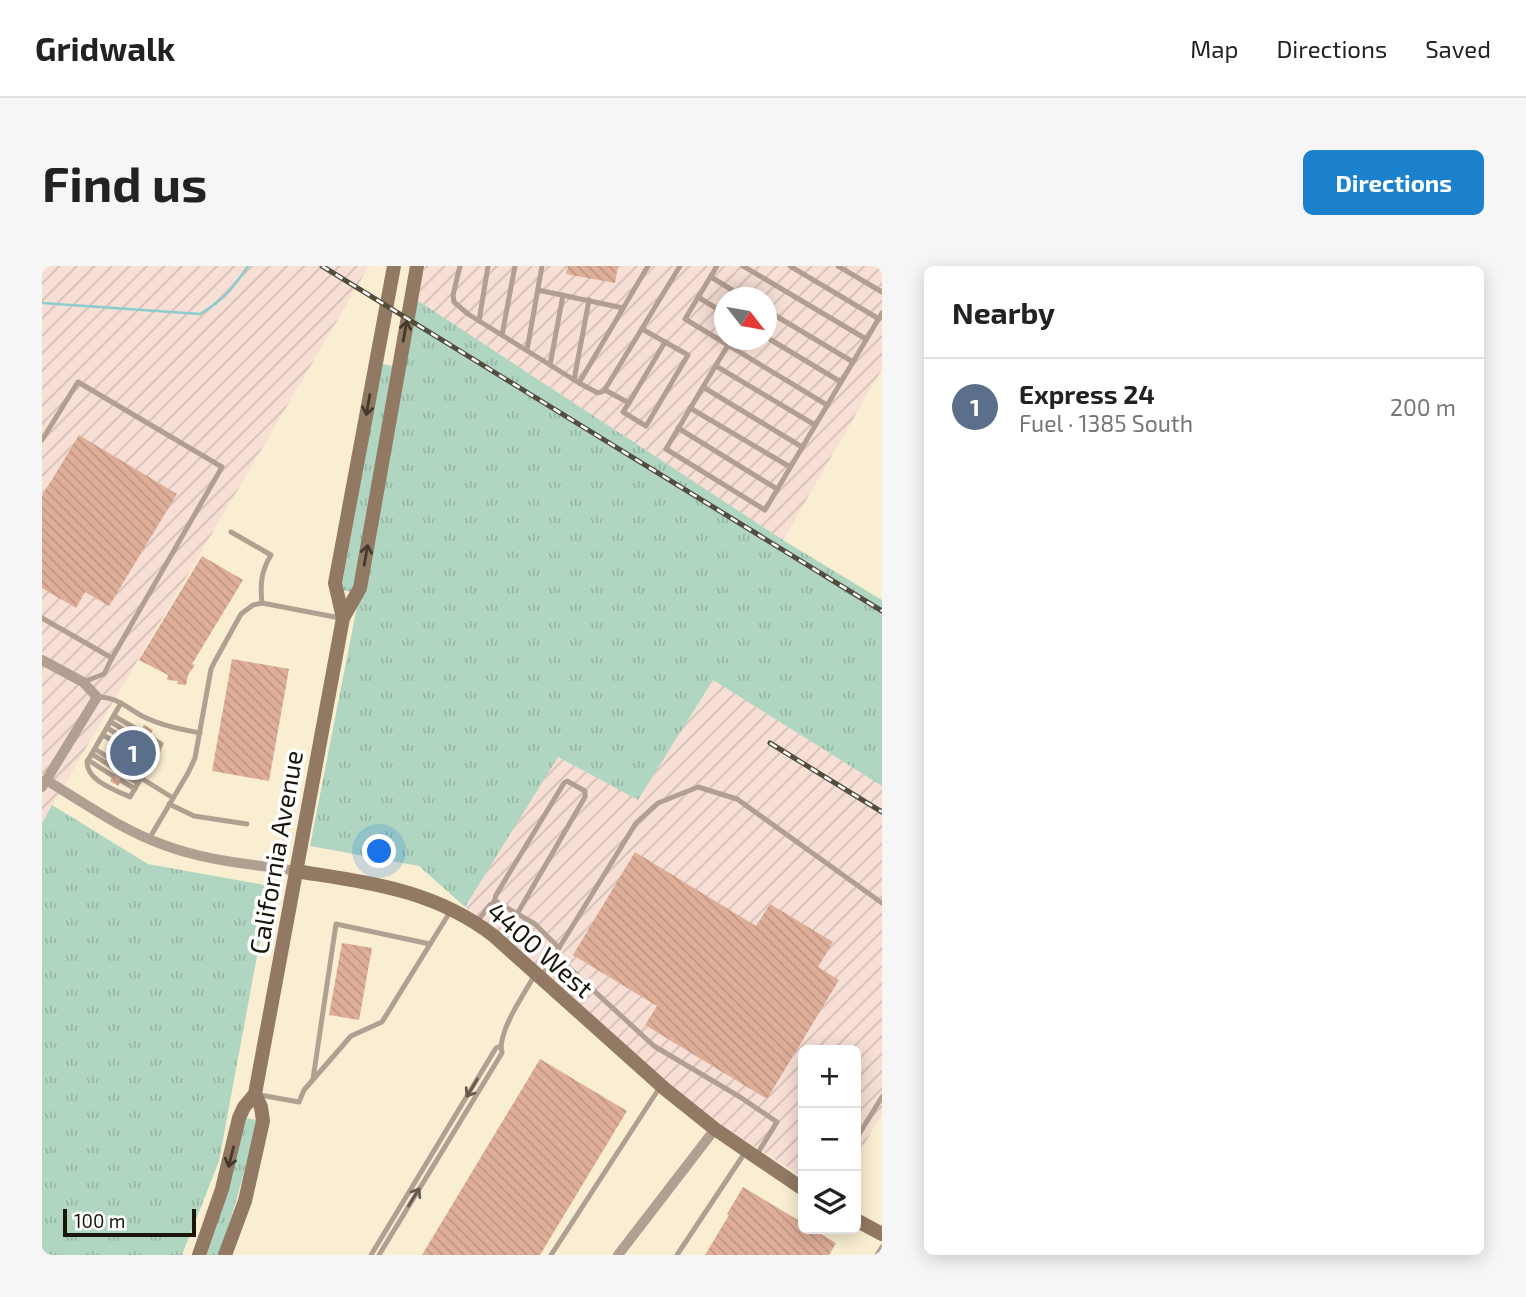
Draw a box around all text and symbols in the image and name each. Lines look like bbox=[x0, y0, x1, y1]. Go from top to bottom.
text: Gridwalk bbox=[35, 28, 175, 68]
text: Map bbox=[1190, 34, 1238, 63]
text: Directions bbox=[1276, 34, 1387, 63]
text: Saved bbox=[1425, 34, 1491, 63]
button: Directions bbox=[1303, 150, 1484, 215]
text: Find us bbox=[42, 153, 207, 212]
north arrow bbox=[714, 287, 777, 350]
text: Nearby bbox=[952, 294, 1055, 330]
one-way arrow bbox=[399, 320, 412, 343]
text: Express 24 bbox=[1019, 378, 1155, 409]
text: 1 bbox=[970, 393, 980, 421]
text: 200 m bbox=[1390, 393, 1456, 421]
one-way arrow bbox=[361, 394, 375, 416]
text: Fuel · 1385 South bbox=[1019, 409, 1193, 437]
one-way arrow bbox=[360, 544, 373, 567]
pin: 1 bbox=[110, 727, 156, 779]
street label: California Avenue bbox=[242, 748, 308, 956]
your location bbox=[362, 834, 396, 868]
street label: 4400 West bbox=[482, 895, 600, 1003]
map controls bbox=[798, 1045, 861, 1234]
button: + bbox=[798, 1045, 861, 1108]
one-way arrow bbox=[464, 1078, 478, 1098]
button: − bbox=[798, 1108, 861, 1171]
one-way arrow bbox=[224, 1145, 237, 1168]
button: layers bbox=[798, 1171, 861, 1234]
one-way arrow bbox=[408, 1187, 422, 1207]
scale bar bbox=[63, 1206, 196, 1238]
text: 100 m bbox=[74, 1209, 125, 1232]

